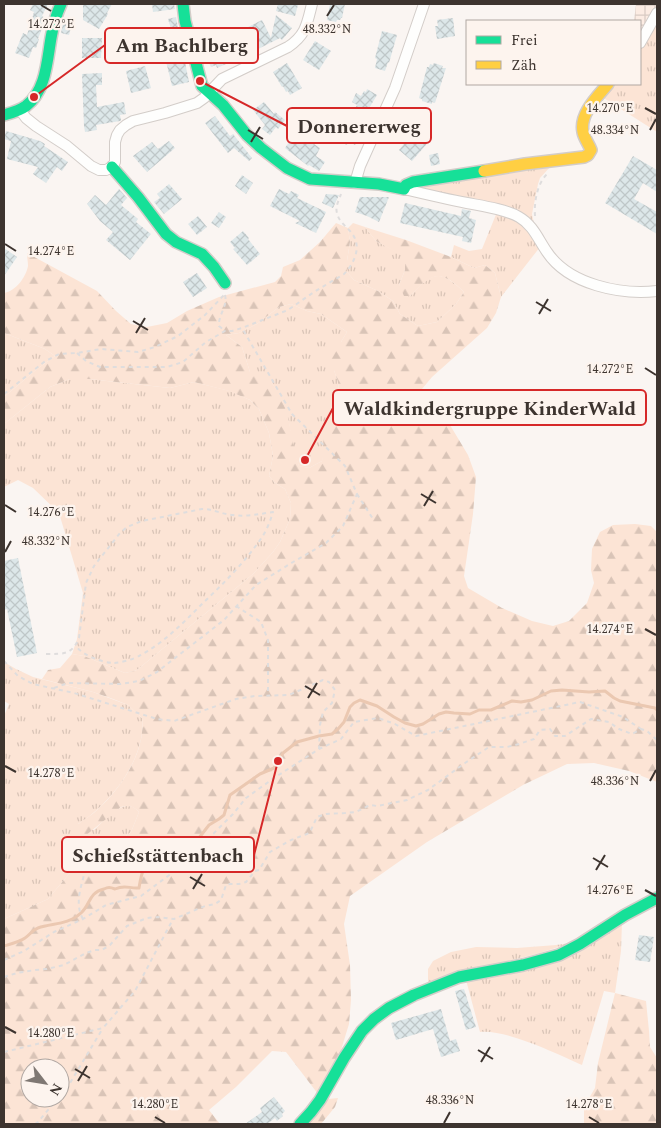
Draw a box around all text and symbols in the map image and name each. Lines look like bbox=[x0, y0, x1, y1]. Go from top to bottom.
text: 14.272°E bbox=[28, 15, 74, 34]
text: 48.332°N bbox=[303, 20, 351, 39]
legend bbox=[466, 20, 641, 85]
callout: Am Bachlberg bbox=[105, 28, 258, 63]
text: Frei bbox=[511, 29, 538, 52]
text: Am Bachlberg bbox=[116, 31, 248, 61]
text: Zäh bbox=[511, 54, 537, 77]
text: 14.270°E bbox=[587, 99, 633, 118]
callout: Donnererweg bbox=[287, 108, 431, 143]
text: Donnererweg bbox=[297, 112, 421, 142]
text: 48.334°N bbox=[591, 121, 639, 140]
text: 14.274°E bbox=[28, 242, 74, 261]
text: 14.272°E bbox=[587, 360, 633, 379]
callout: Waldkindergruppe KinderWald bbox=[333, 390, 646, 425]
text: Waldkindergruppe KinderWald bbox=[344, 394, 637, 424]
text: 14.276°E bbox=[28, 503, 74, 522]
text: 48.332°N bbox=[22, 532, 70, 551]
text: 14.274°E bbox=[587, 620, 633, 639]
text: 14.278°E bbox=[28, 764, 74, 783]
text: 48.336°N bbox=[591, 772, 639, 791]
callout: Schießstättenbach bbox=[62, 837, 254, 872]
text: Schießstättenbach bbox=[72, 841, 244, 871]
text: 14.276°E bbox=[587, 881, 633, 900]
text: 14.280°E bbox=[28, 1024, 74, 1043]
north arrow bbox=[20, 1058, 70, 1108]
text: N bbox=[44, 1079, 68, 1100]
text: 48.336°N bbox=[426, 1091, 474, 1110]
text: 14.280°E bbox=[132, 1095, 178, 1114]
text: 14.278°E bbox=[566, 1095, 612, 1114]

